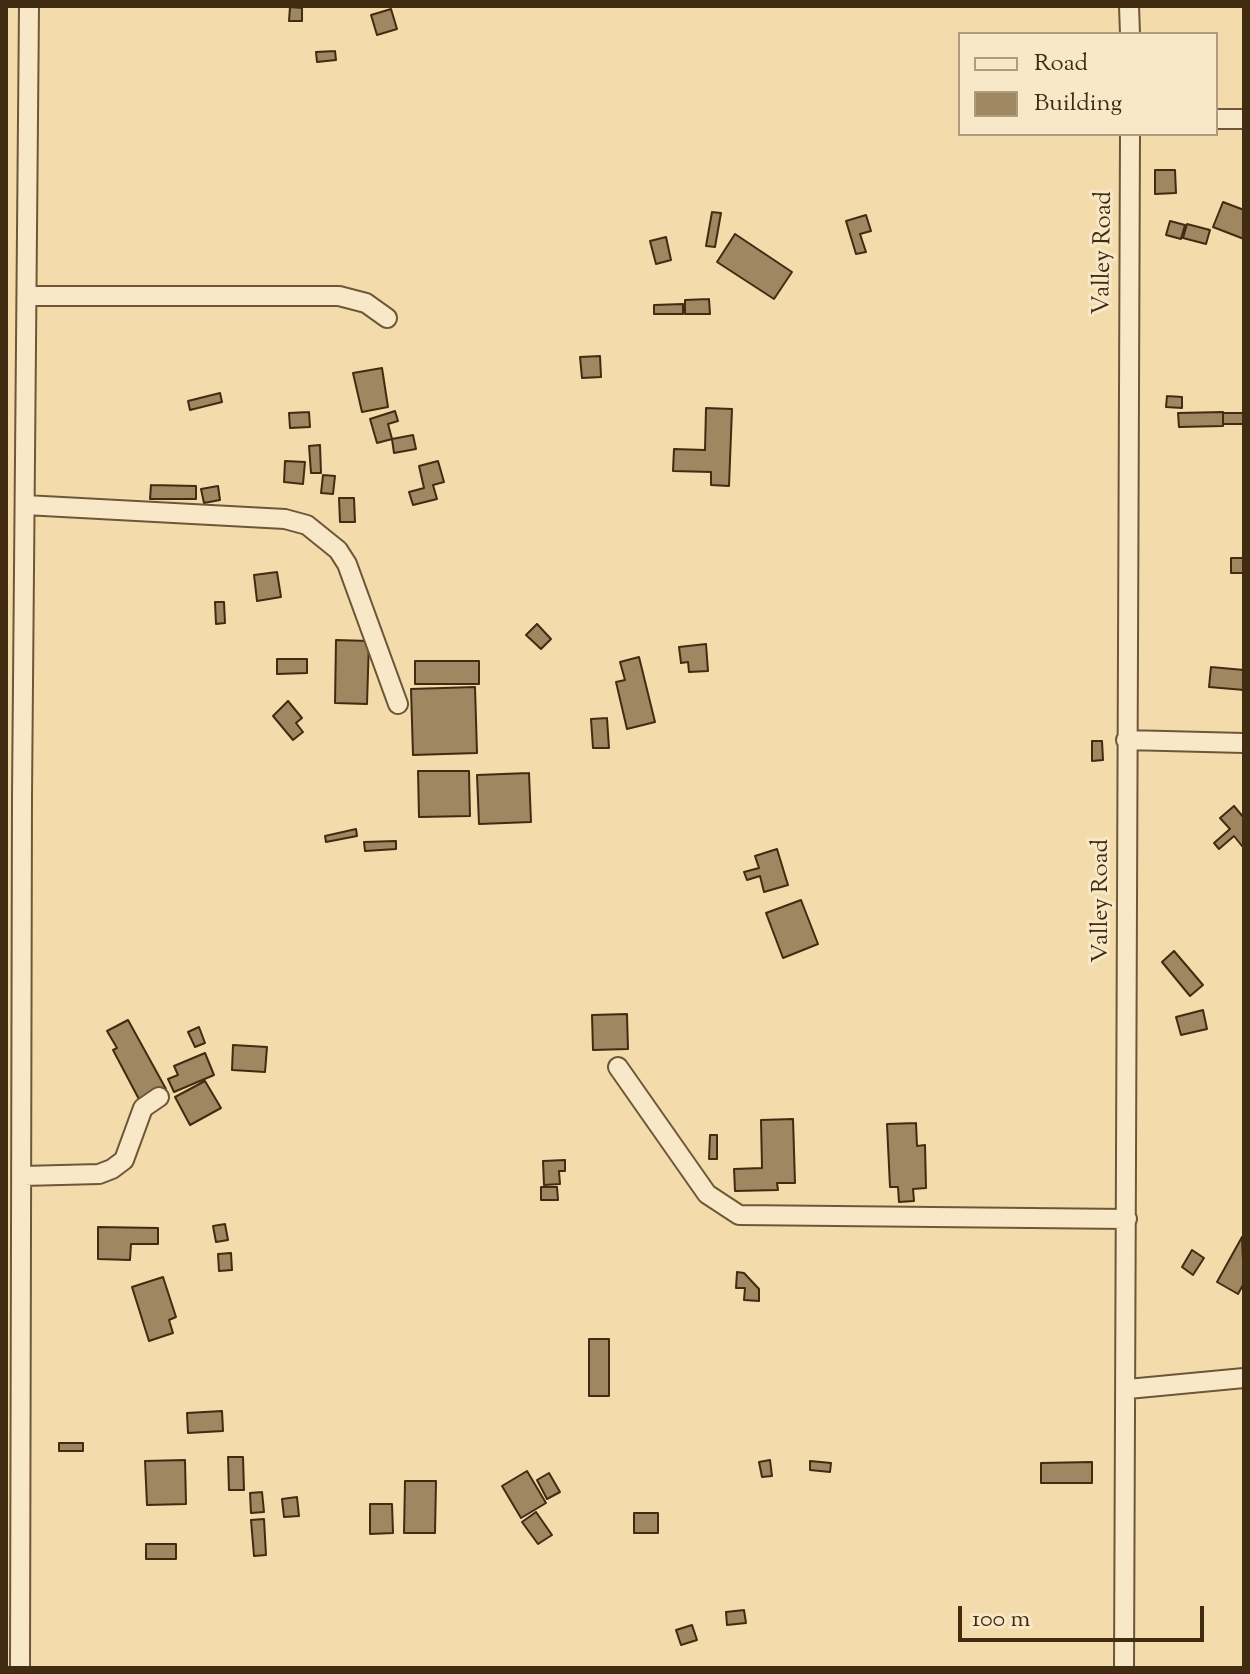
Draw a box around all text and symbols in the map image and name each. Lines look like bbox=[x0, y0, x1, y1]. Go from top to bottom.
legend bbox=[958, 32, 1218, 136]
text: Road bbox=[1034, 47, 1088, 81]
text: Building bbox=[1034, 87, 1122, 121]
street label: Valley Road bbox=[1090, 191, 1120, 315]
street label: Valley Road bbox=[1089, 839, 1117, 963]
scale bar bbox=[962, 1590, 1208, 1640]
text: 100 m bbox=[972, 1603, 1030, 1637]

